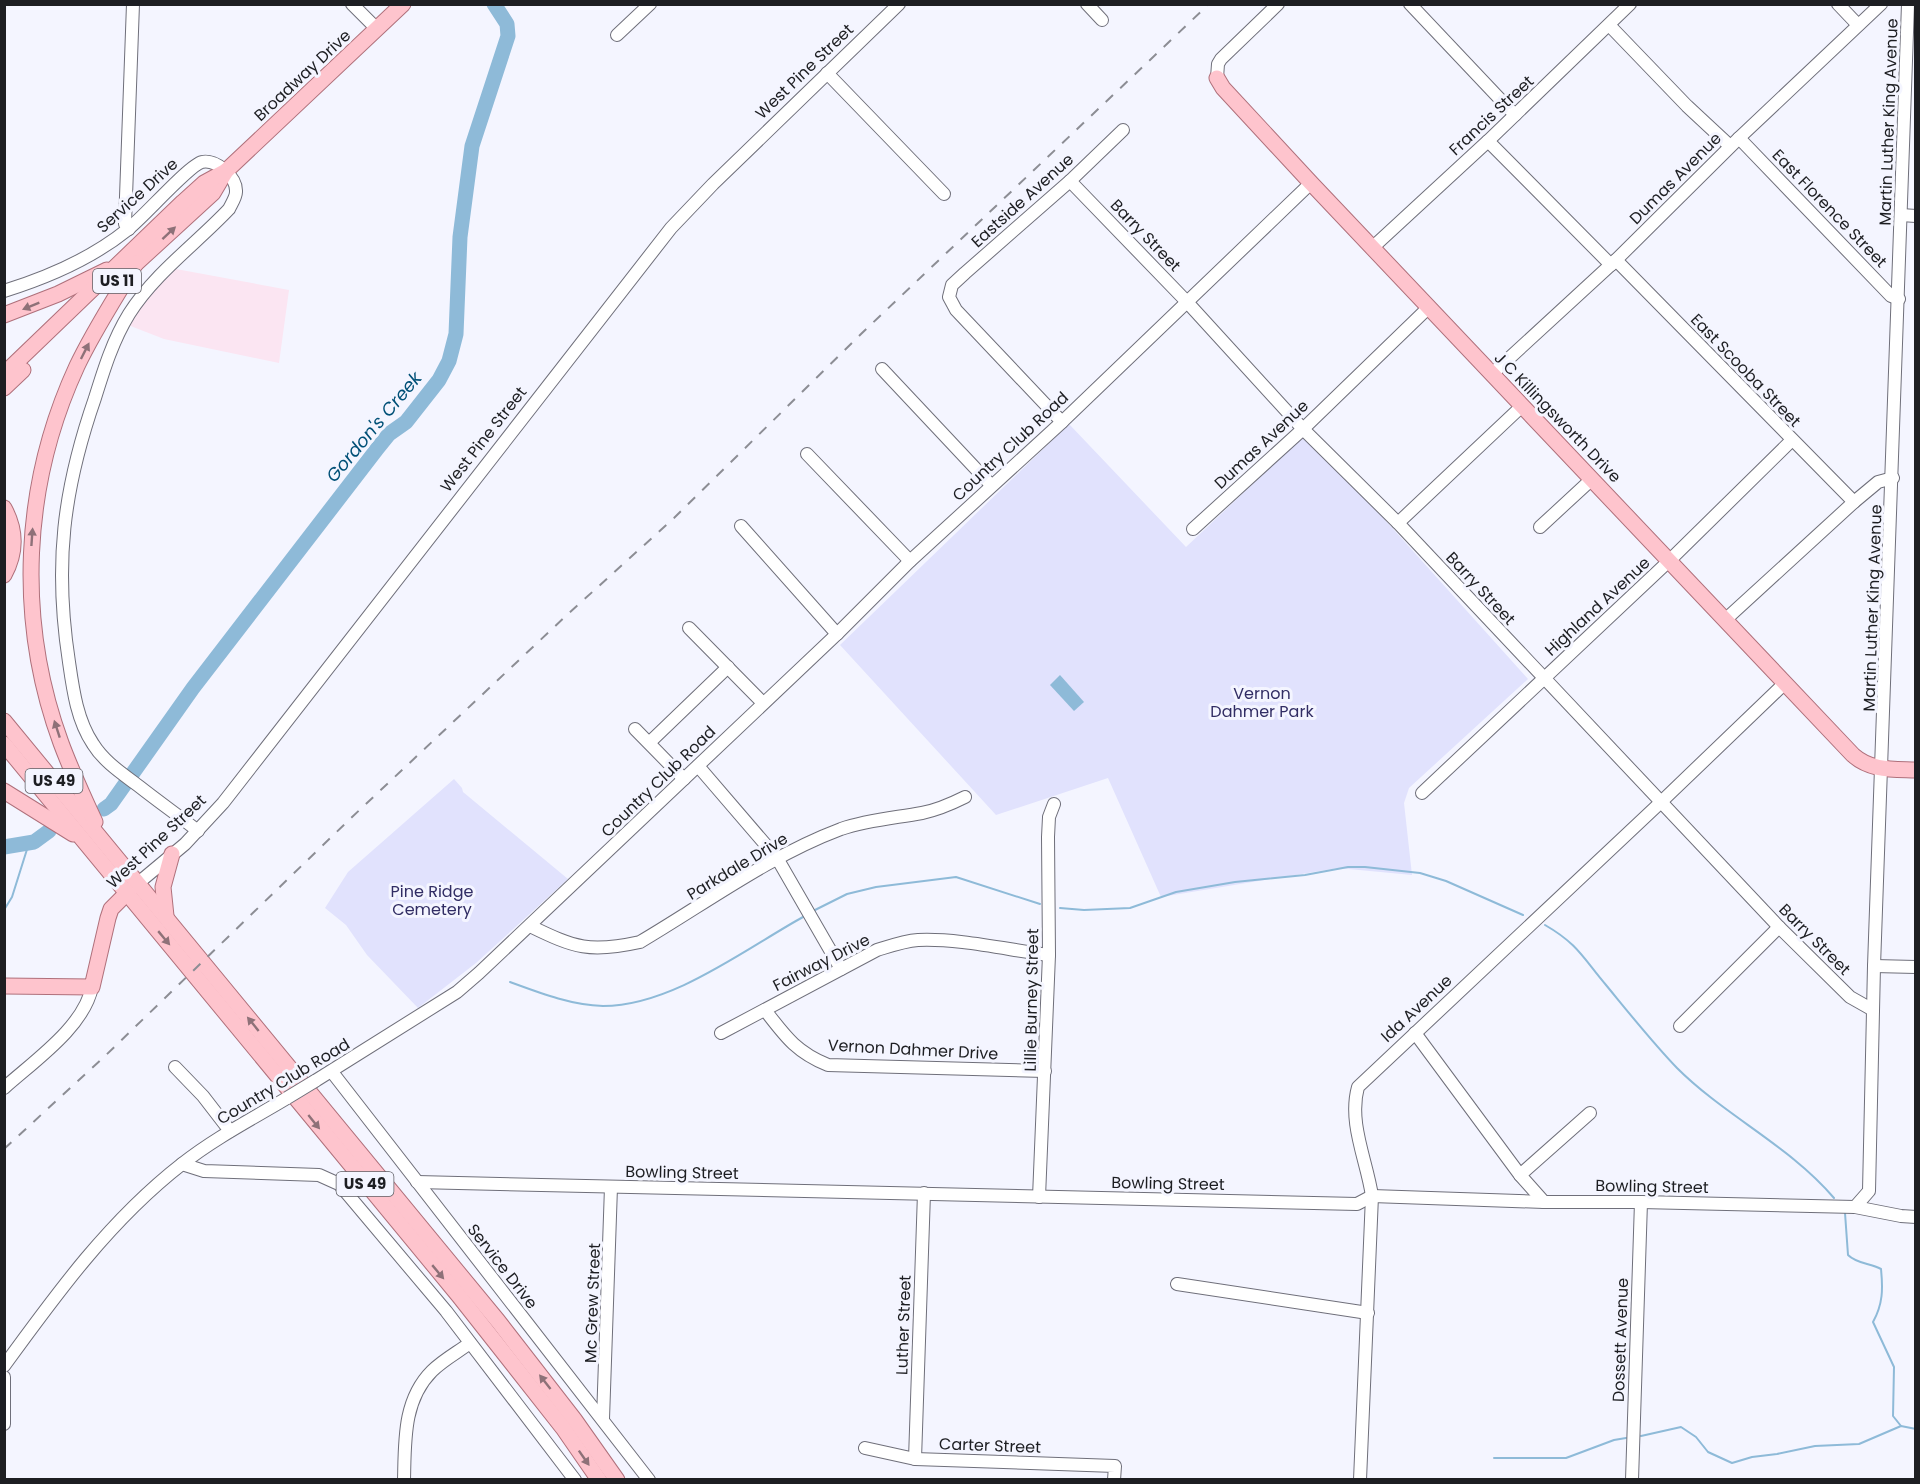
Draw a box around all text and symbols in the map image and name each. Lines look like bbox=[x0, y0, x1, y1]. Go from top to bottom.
street label: West Pine Street bbox=[750, 18, 859, 124]
street label: Martin Luther King Avenue bbox=[1873, 18, 1904, 226]
street label: Broadway Drive bbox=[249, 24, 356, 126]
street label: Francis Street bbox=[1444, 70, 1539, 161]
street label: Dumas Avenue bbox=[1624, 127, 1727, 229]
street label: East Florence Street bbox=[1767, 144, 1892, 273]
street label: Eastside Avenue bbox=[966, 148, 1079, 253]
street label: Service Drive bbox=[92, 153, 183, 238]
street label: Barry Street bbox=[1105, 194, 1186, 277]
one-way arrow bbox=[162, 226, 177, 240]
road number: US 11 bbox=[93, 269, 141, 293]
one-way arrow bbox=[22, 301, 40, 311]
street label: East Scooba Street bbox=[1685, 308, 1806, 432]
one-way arrow bbox=[80, 343, 89, 360]
street label: J C Killingsworth Drive bbox=[1489, 347, 1626, 488]
water label: Gordon's Creek bbox=[320, 366, 428, 487]
street label: West Pine Street bbox=[435, 381, 532, 497]
street label: Country Club Road bbox=[947, 386, 1074, 506]
street label: Dumas Avenue bbox=[1209, 394, 1314, 494]
street label: Martin Luther King Avenue bbox=[1857, 504, 1888, 712]
one-way arrow bbox=[27, 528, 37, 547]
street label: Barry Street bbox=[1441, 547, 1521, 630]
street label: Highland Avenue bbox=[1540, 551, 1655, 661]
park label: Vernon Dahmer Park bbox=[1210, 682, 1314, 723]
one-way arrow bbox=[51, 720, 61, 738]
street label: Country Club Road bbox=[596, 721, 721, 842]
road number: US 49 bbox=[26, 769, 82, 793]
street label: West Pine Street bbox=[102, 789, 211, 894]
street label: Parkdale Drive bbox=[682, 827, 792, 906]
park label: Pine Ridge Cemetery bbox=[391, 880, 473, 921]
street label: Barry Street bbox=[1774, 898, 1856, 980]
street label: Fairway Drive bbox=[769, 928, 874, 997]
street label: Lillie Burney Street bbox=[1019, 928, 1044, 1072]
one-way arrow bbox=[157, 930, 170, 945]
street label: Ida Avenue bbox=[1376, 969, 1457, 1047]
one-way arrow bbox=[247, 1017, 260, 1032]
street label: Country Club Road bbox=[212, 1033, 354, 1130]
street label: Vernon Dahmer Drive bbox=[827, 1034, 999, 1065]
one-way arrow bbox=[307, 1114, 319, 1129]
street label: Bowling Street bbox=[625, 1160, 739, 1185]
street label: Bowling Street bbox=[1111, 1171, 1225, 1196]
road number: US 49 bbox=[336, 1172, 394, 1196]
street label: Bowling Street bbox=[1595, 1174, 1709, 1199]
street label: Service Drive bbox=[462, 1219, 543, 1314]
street label: Mc Grew Street bbox=[579, 1242, 606, 1364]
one-way arrow bbox=[432, 1264, 445, 1280]
street label: Luther Street bbox=[890, 1274, 917, 1376]
street label: Dossett Avenue bbox=[1607, 1277, 1634, 1402]
one-way arrow bbox=[540, 1374, 552, 1389]
street label: Carter Street bbox=[939, 1432, 1042, 1459]
one-way arrow bbox=[578, 1450, 590, 1466]

